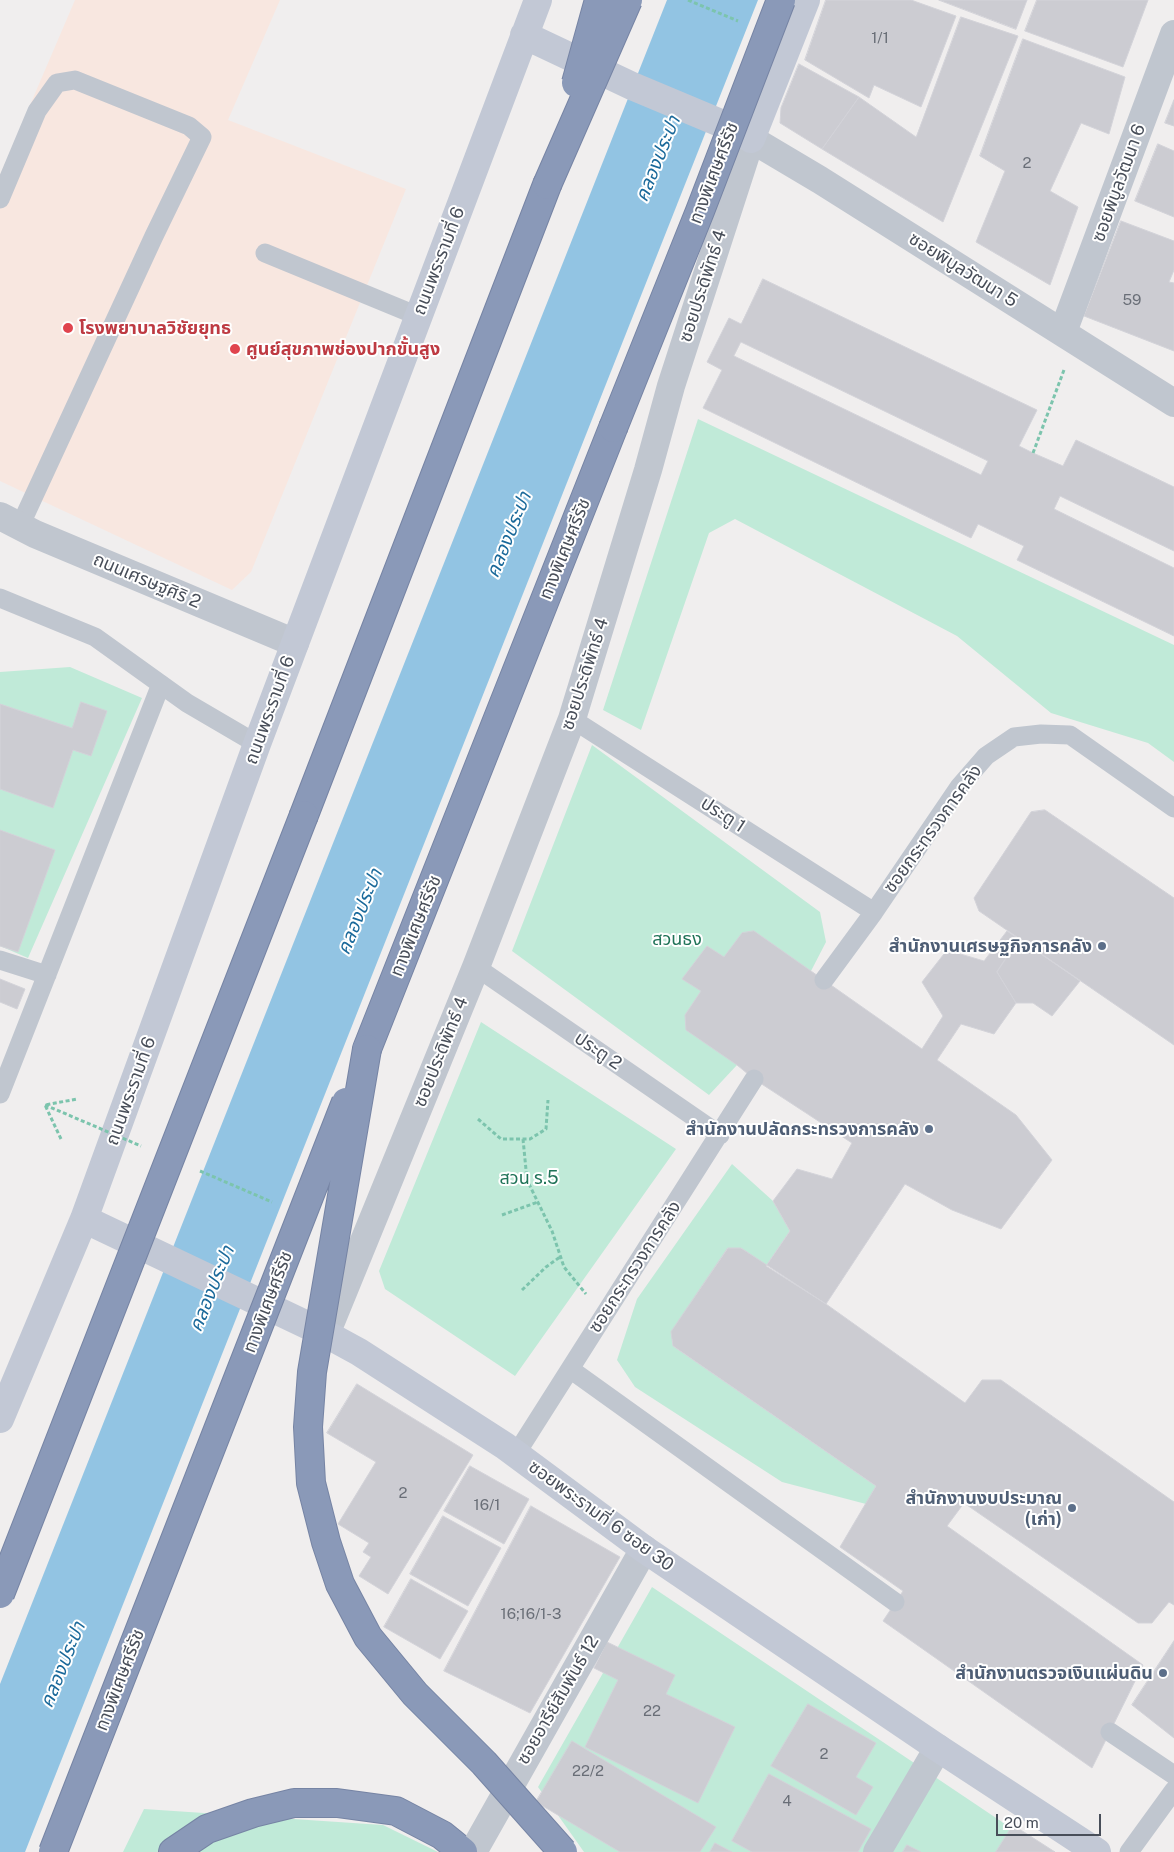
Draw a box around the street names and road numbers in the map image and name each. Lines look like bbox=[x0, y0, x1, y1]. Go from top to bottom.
street label: ทางพิเศษศรีรัช bbox=[685, 119, 743, 227]
street label: ซอยพิบูลวัฒนา 6 bbox=[1088, 121, 1150, 245]
street label: ถนนพระรามที่ 6 bbox=[408, 204, 470, 318]
street label: ซอยประดิพัทธ์ 4 bbox=[675, 227, 731, 345]
street label: ซอยพิบูลวัฒนา 5 bbox=[905, 228, 1021, 312]
street label: ทางพิเศษศรีรัช bbox=[535, 495, 595, 603]
street label: ถนนเศรษฐศิริ 2 bbox=[90, 549, 204, 613]
street label: ซอยประดิพัทธ์ 4 bbox=[557, 615, 613, 733]
street label: ถนนพระรามที่ 6 bbox=[240, 653, 300, 767]
street label: ซอยกระทรวงการคลัง bbox=[879, 761, 987, 897]
street label: ประตู 1 bbox=[697, 793, 749, 837]
street label: ทางพิเศษศรีรัช bbox=[386, 872, 446, 980]
street label: ซอยประดิพัทธ์ 4 bbox=[409, 994, 473, 1110]
street label: ประตู 2 bbox=[570, 1027, 626, 1075]
street label: ถนนพระรามที่ 6 bbox=[101, 1034, 161, 1148]
street label: ซอยกระทรวงการคลัง bbox=[584, 1197, 686, 1337]
street label: ทางพิเศษศรีรัช bbox=[239, 1248, 297, 1356]
street label: ซอยพระรามที่ 6 ซอย 30 bbox=[524, 1456, 678, 1576]
street label: ทางพิเศษศรีรัช bbox=[91, 1626, 149, 1734]
street label: ซอยอารีย์สัมพันธ์ 12 bbox=[512, 1632, 604, 1768]

